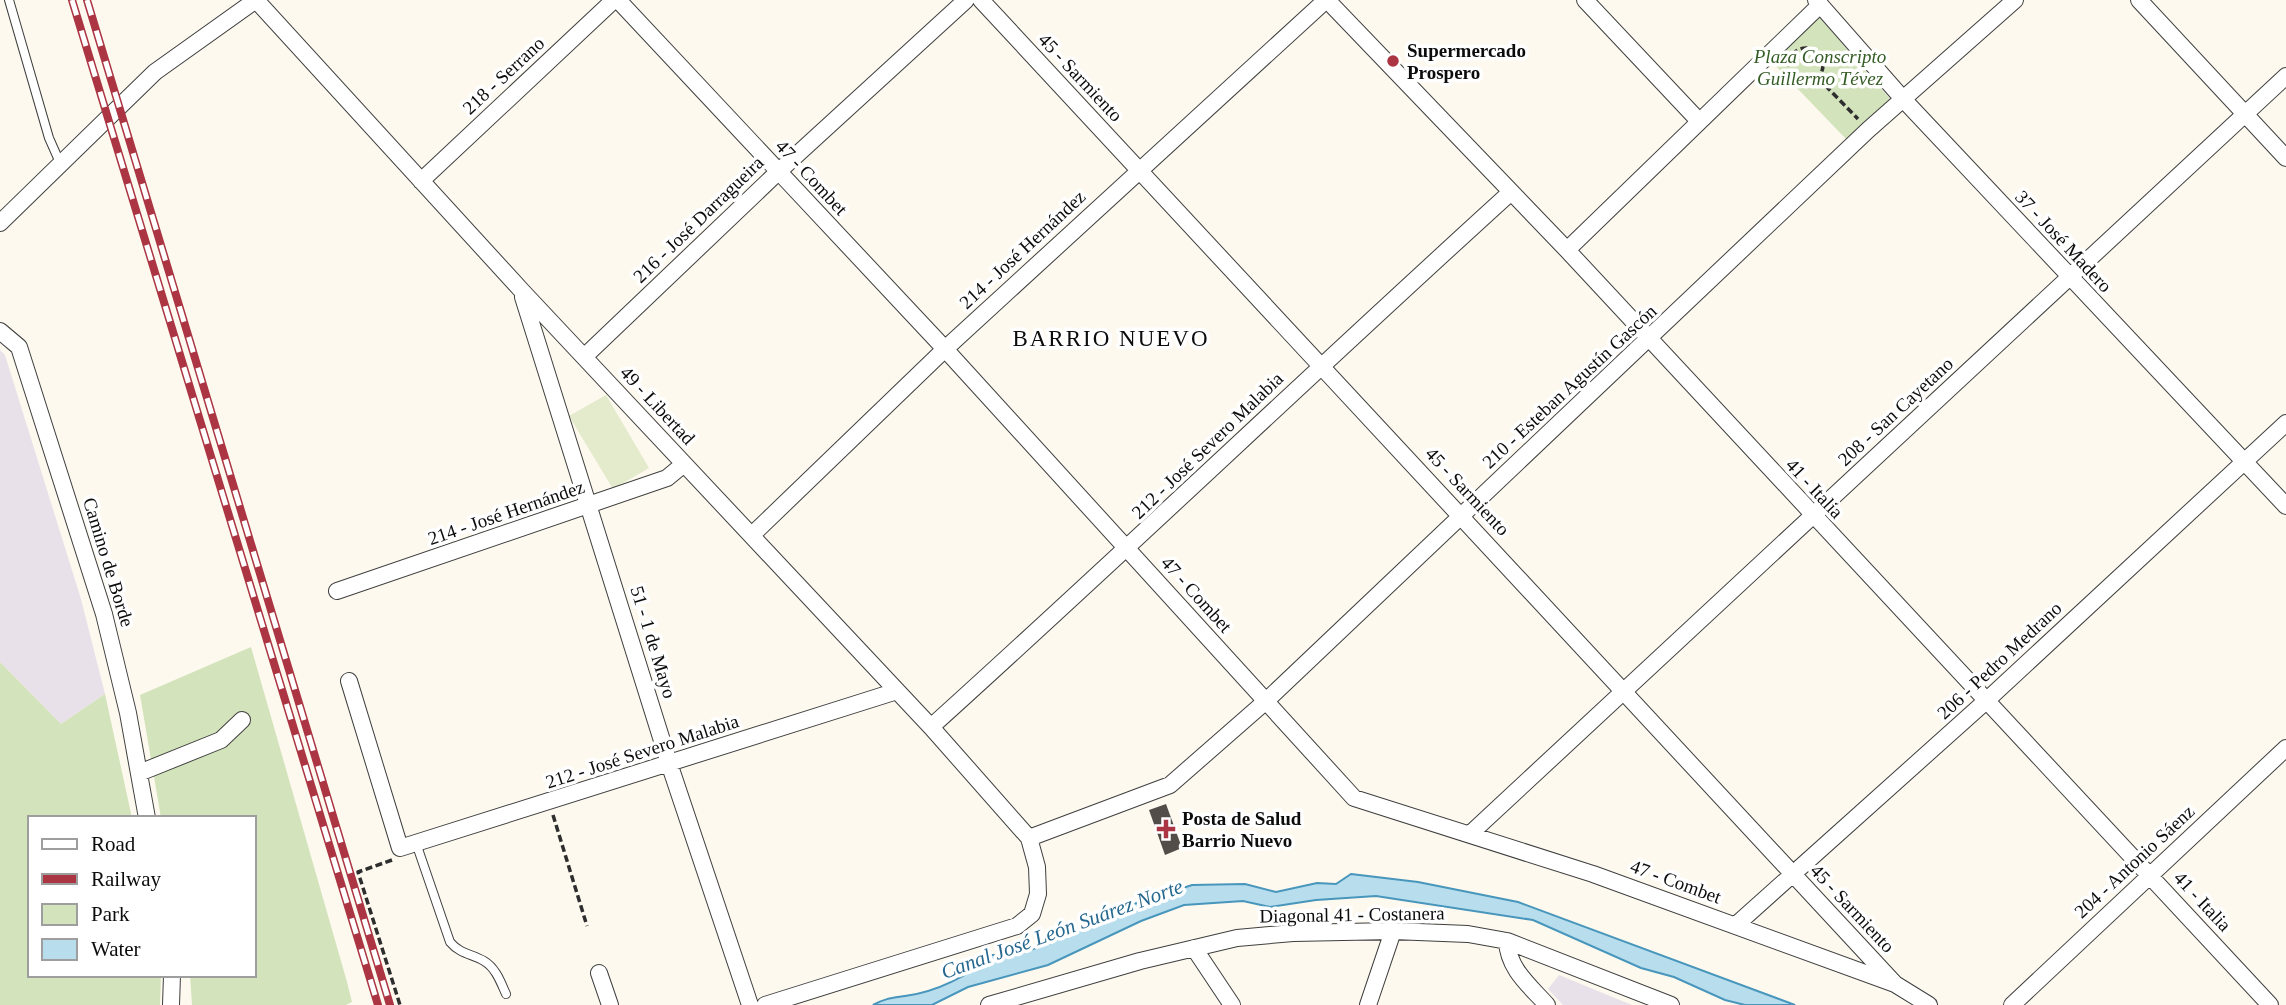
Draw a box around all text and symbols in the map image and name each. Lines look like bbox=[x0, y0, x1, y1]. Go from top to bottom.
street label: 45 - Sarmiento bbox=[1034, 29, 1127, 126]
street label: 218 - Serrano bbox=[458, 32, 548, 118]
place label: Supermercado Prospero bbox=[1407, 40, 1526, 83]
park label: Plaza Conscripto Guillermo Tévez bbox=[1753, 46, 1886, 89]
marker: Supermercado Prospero bbox=[1385, 53, 1401, 69]
street label: 47 - Combet bbox=[772, 135, 852, 220]
street label: 216 - José Darragueira bbox=[629, 151, 768, 287]
street label: 214 - José Hernández bbox=[955, 186, 1090, 313]
street label: 37 - José Madero bbox=[2011, 186, 2116, 297]
street label: 210 - Esteban Agustín Gascón bbox=[1478, 300, 1661, 473]
district label: BARRIO NUEVO bbox=[1012, 326, 1210, 351]
street label: 208 - San Cayetano bbox=[1834, 353, 1957, 470]
street label: 49 - Libertad bbox=[616, 362, 699, 449]
street label: 212 - José Severo Malabia bbox=[1128, 367, 1288, 523]
street label: 45 - Sarmiento bbox=[1421, 443, 1514, 540]
street label: 41 - Italia bbox=[1782, 454, 1848, 523]
street label: 214 - José Hernández bbox=[425, 476, 587, 549]
street label: Camino de Borde bbox=[79, 495, 138, 629]
street label: 47 - Combet bbox=[1157, 552, 1237, 637]
street label: 51 - 1 de Mayo bbox=[627, 584, 681, 701]
street label: 206 - Pedro Medrano bbox=[1933, 597, 2066, 723]
street label: 212 - José Severo Malabia bbox=[543, 710, 742, 793]
street label: 204 - Antonio Sáenz bbox=[2070, 801, 2198, 922]
place label: Posta de Salud Barrio Nuevo bbox=[1182, 808, 1302, 851]
legend bbox=[28, 816, 256, 977]
marker: Posta de Salud Barrio Nuevo bbox=[1156, 819, 1176, 839]
text: Road bbox=[91, 832, 136, 856]
street label: 47 - Combet bbox=[1628, 855, 1725, 908]
street label: 45 - Sarmiento bbox=[1806, 860, 1899, 957]
text: Railway bbox=[91, 867, 161, 891]
street label: 41 - Italia bbox=[2170, 867, 2236, 936]
water label: Canal José León Suárez Norte bbox=[938, 874, 1186, 984]
text: Park bbox=[91, 902, 130, 926]
street label: Diagonal 41 - Costanera bbox=[1259, 902, 1445, 927]
text: Water bbox=[91, 937, 141, 961]

